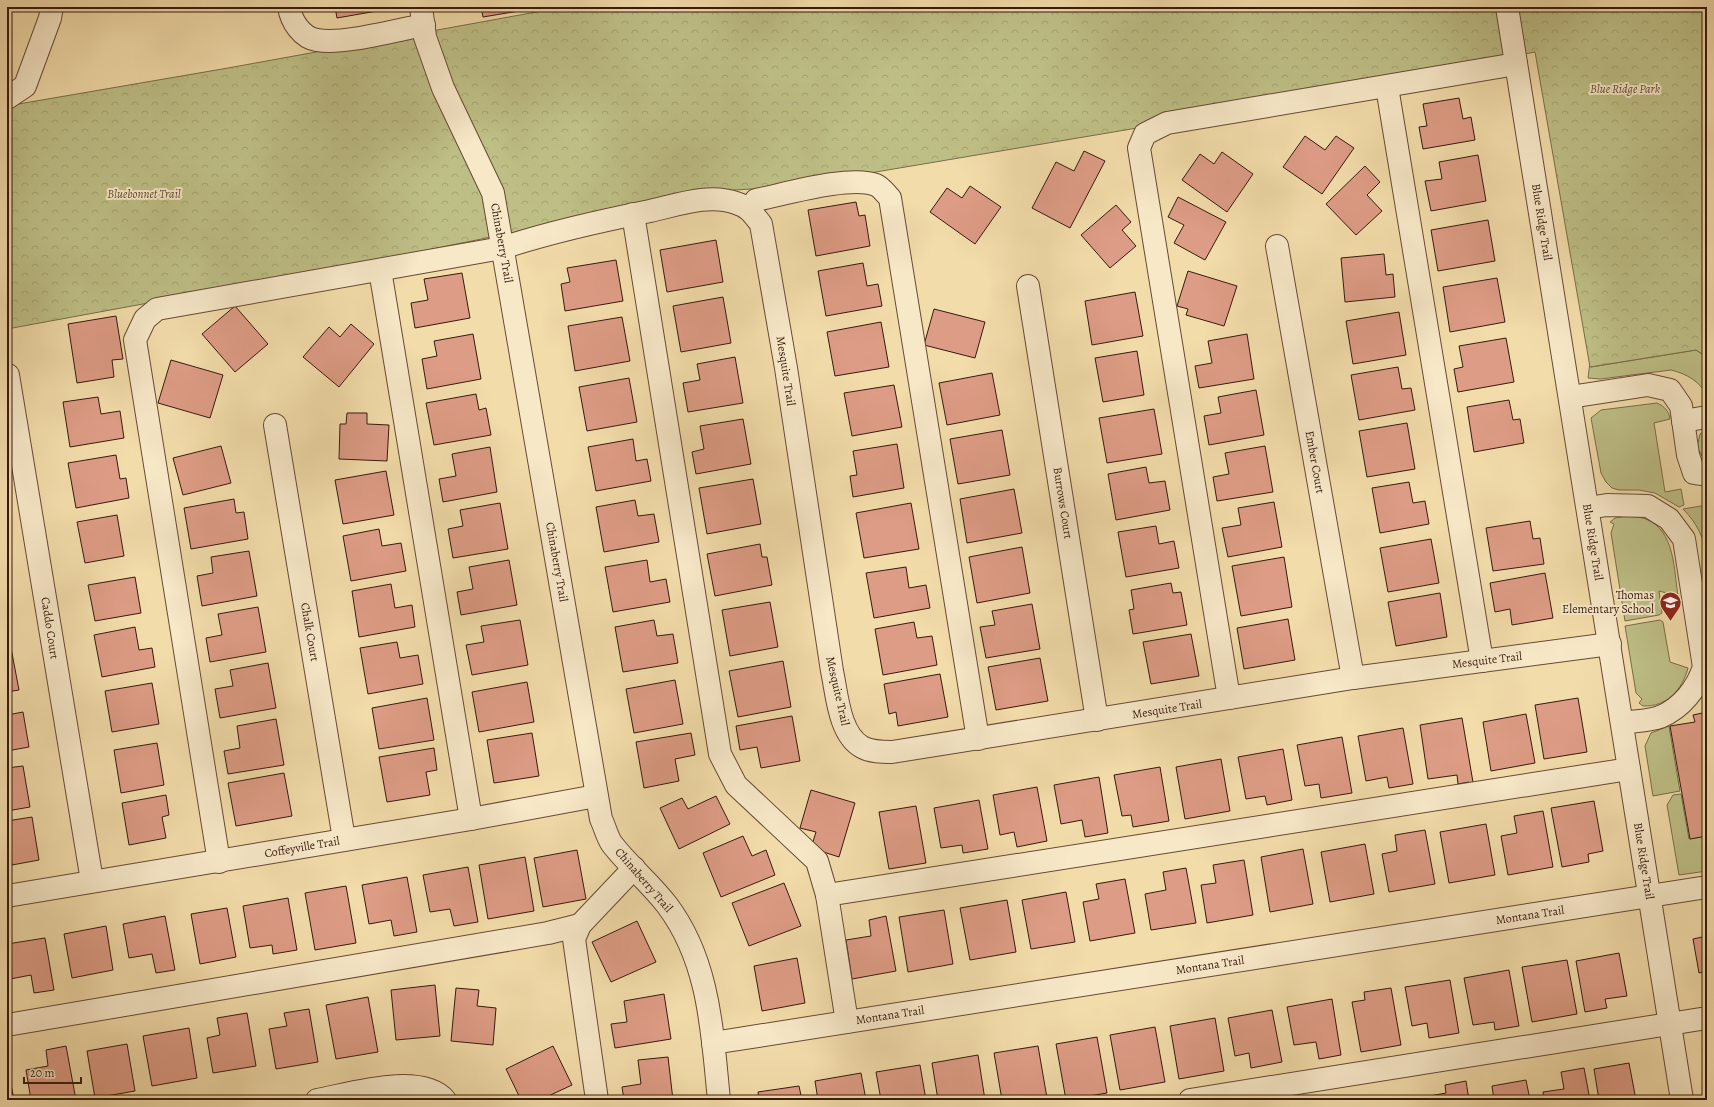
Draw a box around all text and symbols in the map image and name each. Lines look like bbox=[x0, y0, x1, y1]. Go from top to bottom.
park label: Blue Ridge Park bbox=[1590, 81, 1661, 97]
street label: Blue Ridge Trail bbox=[1528, 182, 1556, 262]
park label: Bluebonnet Trail bbox=[107, 186, 181, 202]
street label: Chinaberry Trail bbox=[487, 202, 517, 284]
street label: Mesquite Trail bbox=[773, 335, 799, 407]
street label: Ember Court bbox=[1302, 429, 1328, 495]
street label: Burrows Court bbox=[1049, 466, 1077, 540]
street label: Blue Ridge Trail bbox=[1579, 502, 1607, 582]
street label: Chinaberry Trail bbox=[542, 521, 572, 603]
place label: Thomas Elementary School bbox=[1562, 587, 1654, 617]
school or university icon: Thomas Elementary School bbox=[1657, 589, 1683, 622]
street label: Caddo Court bbox=[37, 596, 63, 660]
street label: Chalk Court bbox=[297, 602, 323, 663]
street label: Mesquite Trail bbox=[1451, 648, 1523, 672]
street label: Mesquite Trail bbox=[822, 655, 854, 727]
street label: Mesquite Trail bbox=[1131, 696, 1203, 722]
street label: Blue Ridge Trail bbox=[1630, 821, 1658, 901]
street label: Coffeyville Trail bbox=[263, 832, 341, 861]
street label: Chinaberry Trail bbox=[612, 844, 677, 916]
street label: Montana Trail bbox=[1495, 902, 1565, 928]
street label: Montana Trail bbox=[1175, 952, 1245, 978]
street label: Montana Trail bbox=[855, 1002, 925, 1028]
scale bar bbox=[24, 1059, 81, 1085]
text: 20 m bbox=[30, 1065, 54, 1081]

